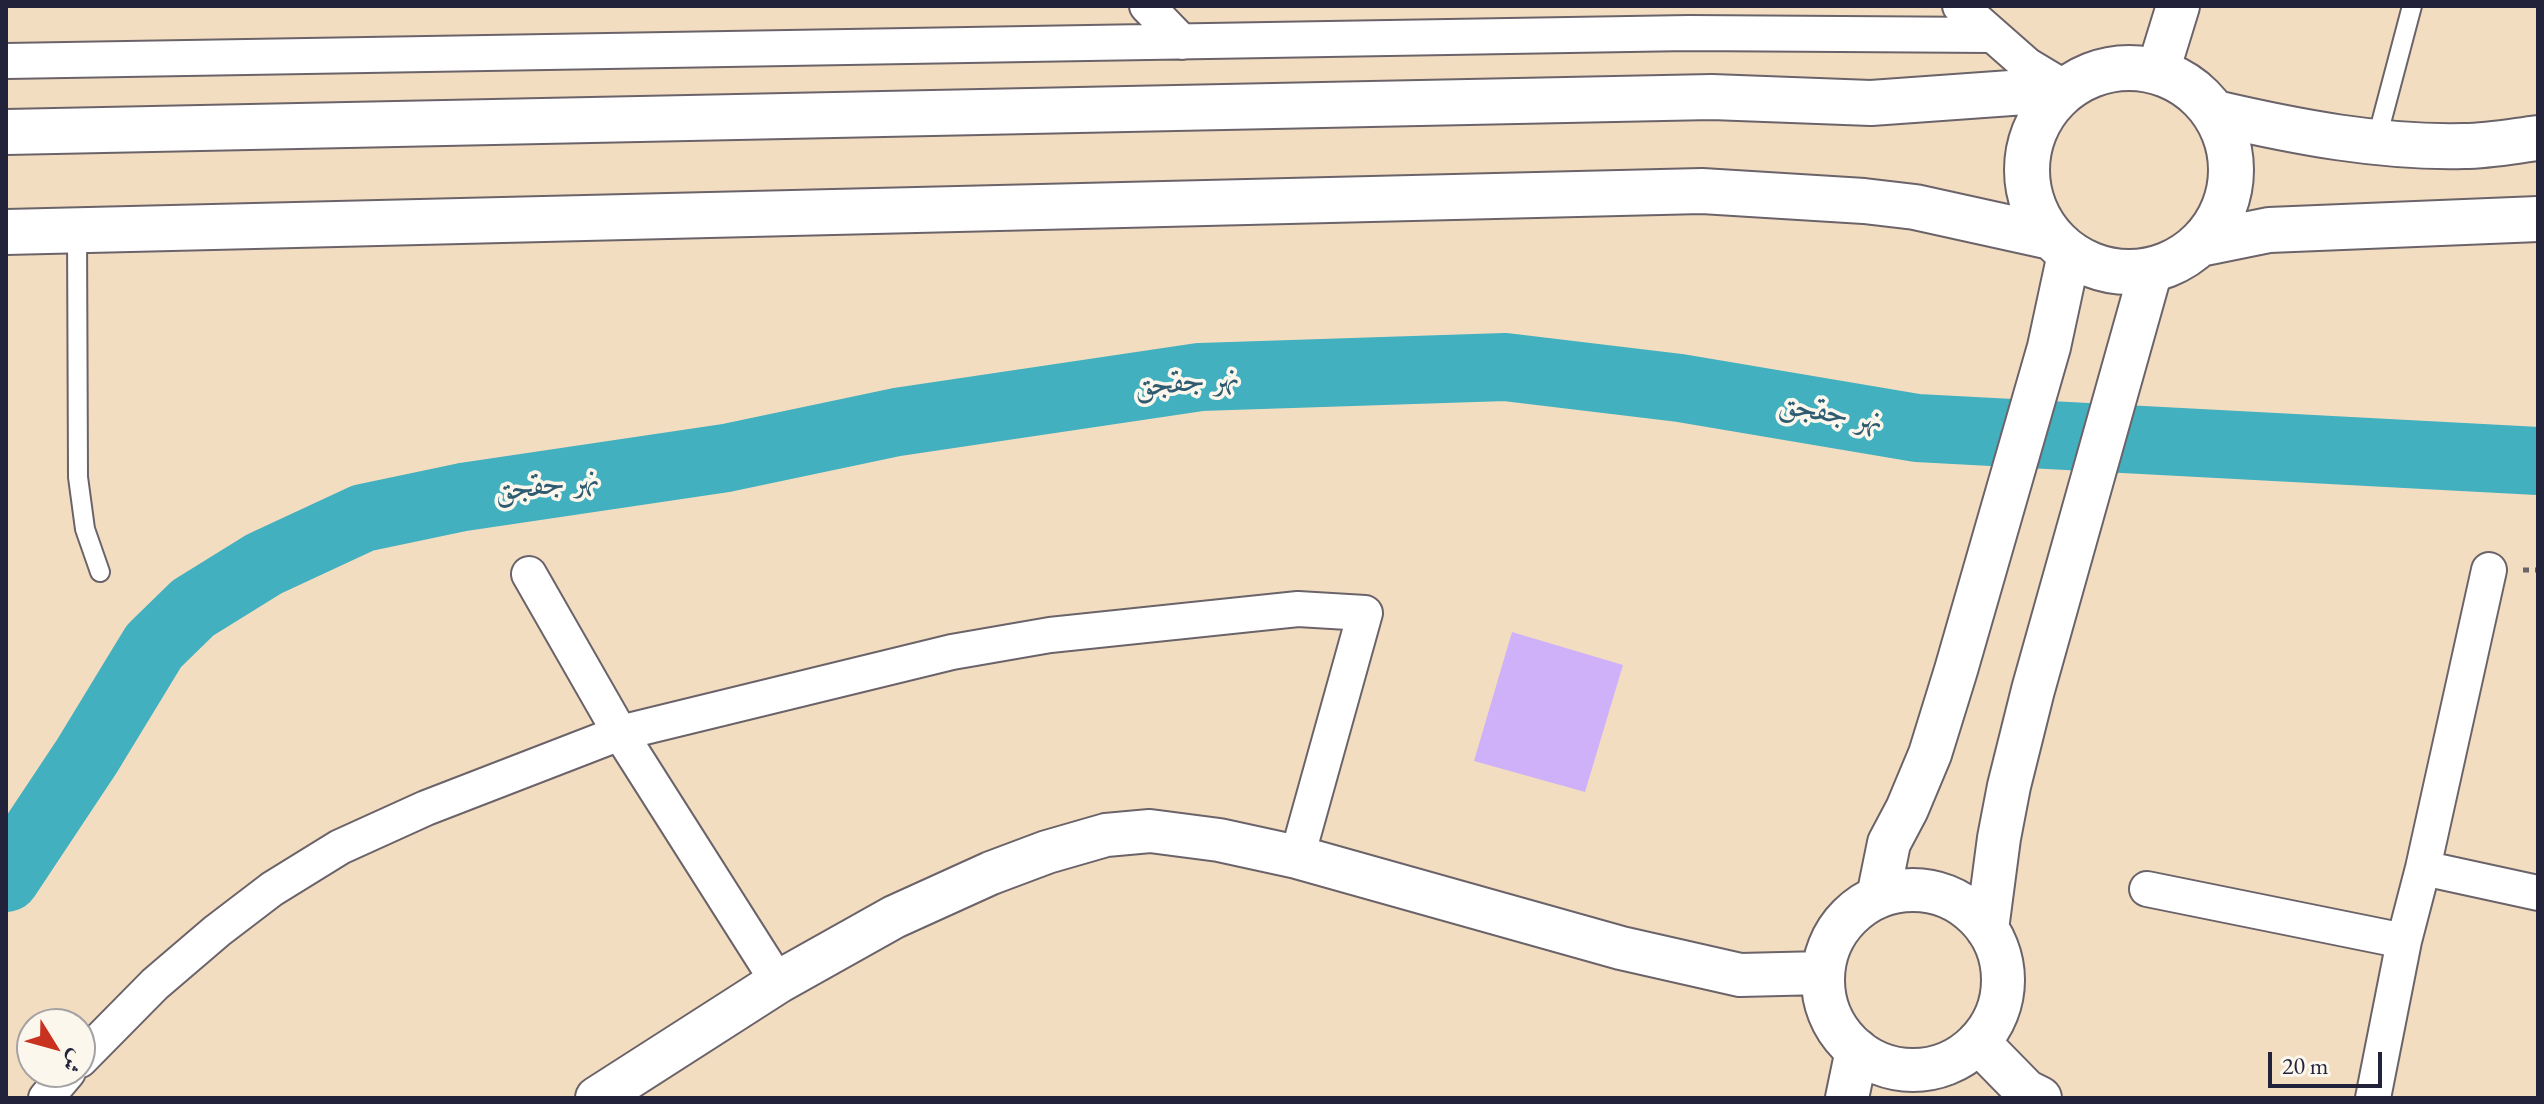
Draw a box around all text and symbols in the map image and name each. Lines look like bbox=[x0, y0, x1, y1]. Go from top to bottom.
water label: نهر جقجق bbox=[1132, 357, 1242, 407]
water label: نهر جقجق bbox=[1775, 386, 1887, 440]
water label: نهر جقجق bbox=[492, 459, 602, 511]
north arrow bbox=[16, 1008, 96, 1088]
scale bar bbox=[2272, 1036, 2386, 1086]
text: ش bbox=[56, 1044, 92, 1079]
text: 20 m bbox=[2282, 1050, 2329, 1081]

